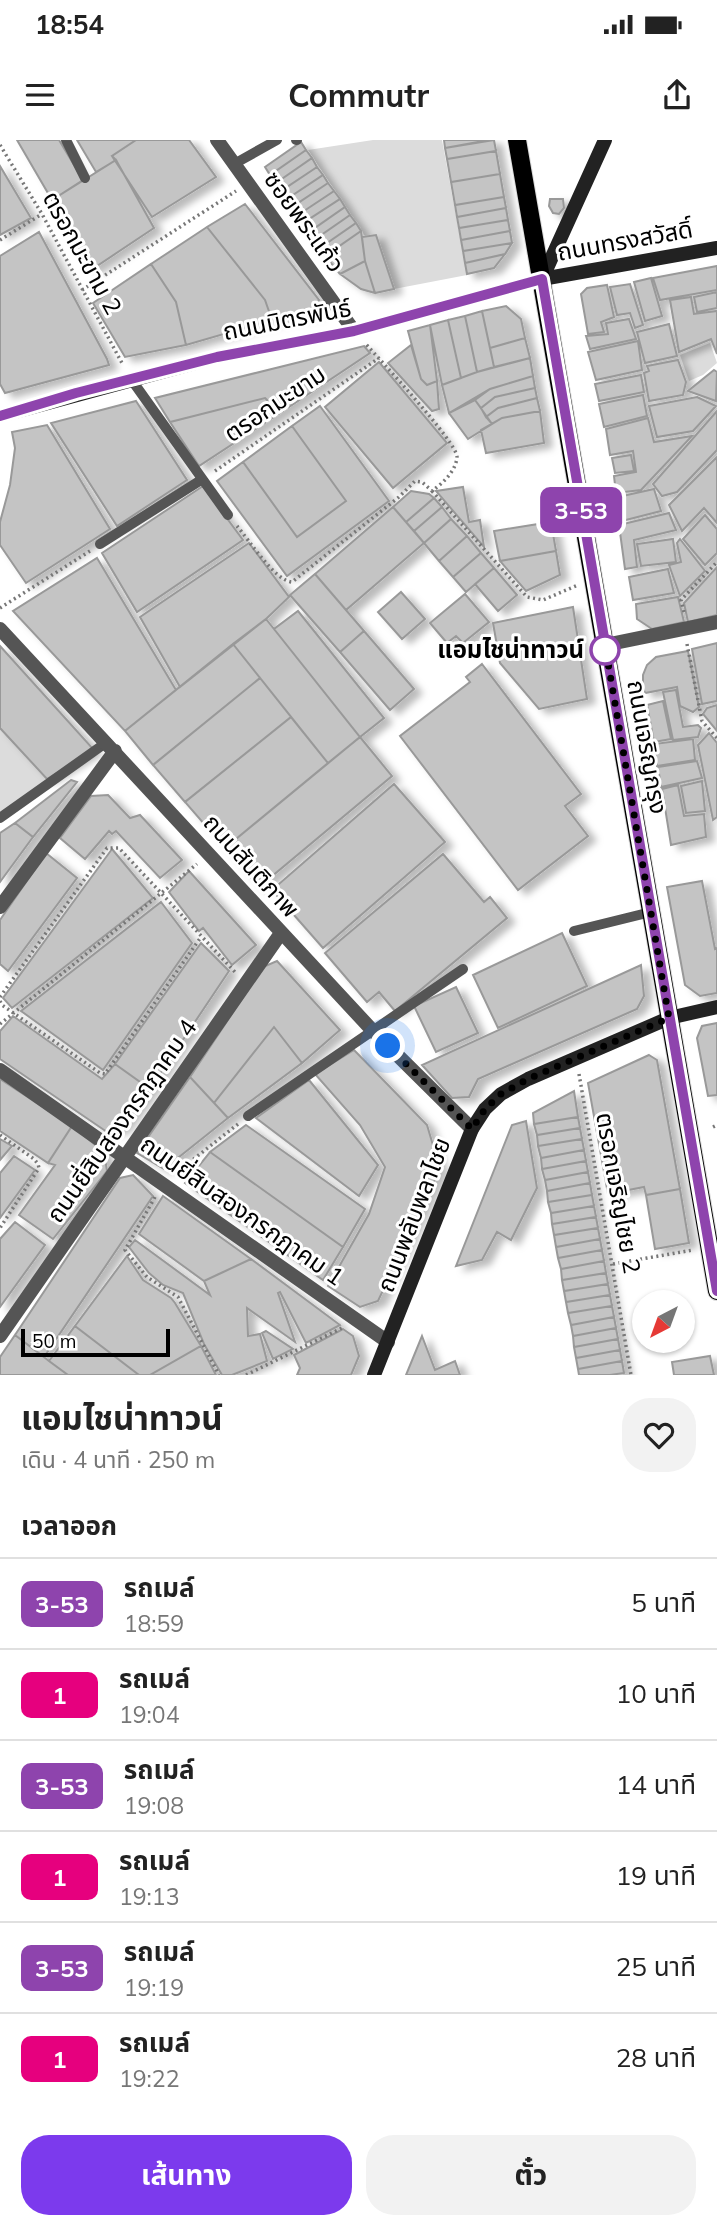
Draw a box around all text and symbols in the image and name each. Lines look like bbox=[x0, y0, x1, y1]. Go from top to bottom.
text: 18:54 bbox=[35, 8, 104, 41]
text: Commutr bbox=[288, 75, 429, 115]
icon: menu bbox=[21, 76, 59, 114]
icon: share bbox=[658, 76, 696, 114]
street label: ซอยพระแก้ว bbox=[258, 165, 352, 278]
street label: ตรอกมะขาม 2 bbox=[37, 186, 129, 319]
street label: ถนนทรงสวัสดิ์ bbox=[555, 213, 695, 267]
street label: ถนนมิตรพันธ์ bbox=[220, 292, 354, 346]
street label: ตรอกมะขาม bbox=[218, 358, 331, 448]
line badge: 3-53 bbox=[532, 487, 630, 533]
text: 3-53 bbox=[554, 495, 608, 525]
place label: แอมไชน่าทาวน์ bbox=[437, 634, 584, 664]
marker: แอมไชน่าทาวน์ bbox=[590, 635, 620, 665]
street label: ถนนเจริญกรุง bbox=[620, 677, 675, 816]
street label: ถนนสันติภาพ bbox=[198, 808, 306, 923]
street label: ถนนยี่สิบสองกรกฎาคม 4 bbox=[39, 1012, 203, 1228]
your location bbox=[370, 1028, 405, 1063]
street label: ตรอกเจริญไชย 2 bbox=[590, 1110, 648, 1276]
street label: ถนนยี่สิบสองกรกฎาคม 1 bbox=[135, 1128, 351, 1292]
street label: ถนนพลับพลาไชย bbox=[370, 1133, 456, 1296]
north arrow bbox=[632, 1290, 695, 1353]
map controls bbox=[632, 1290, 695, 1353]
scale bar bbox=[21, 1326, 170, 1358]
text: 50 m bbox=[32, 1329, 76, 1353]
text: แอมไชน่าทาวน์ bbox=[21, 1397, 223, 1438]
button: heart bbox=[622, 1398, 696, 1472]
text: เดิน · 4 นาที · 250 m bbox=[21, 1445, 215, 1474]
text: เวลาออก bbox=[21, 1509, 117, 1542]
text: รถเมล์ bbox=[124, 1571, 195, 1604]
text: 5 นาที bbox=[631, 1586, 696, 1619]
text: 3-53 bbox=[35, 1589, 89, 1619]
text: 18:59 bbox=[124, 1609, 184, 1638]
text: รถเมล์ bbox=[119, 1662, 190, 1695]
text: 10 นาที bbox=[616, 1677, 696, 1710]
text: 1 bbox=[52, 1680, 67, 1710]
text: 19:04 bbox=[119, 1700, 179, 1729]
text: รถเมล์ bbox=[124, 1753, 195, 1786]
text: 14 นาที bbox=[616, 1768, 696, 1801]
text: 3-53 bbox=[35, 1771, 89, 1801]
text: 19:08 bbox=[124, 1791, 184, 1820]
text: รถเมล์ bbox=[119, 1844, 190, 1877]
text: 19 นาที bbox=[616, 1859, 696, 1892]
text: 1 bbox=[52, 1862, 67, 1892]
text: 19:13 bbox=[119, 1882, 179, 1911]
text: รถเมล์ bbox=[124, 1935, 195, 1968]
text: 25 นาที bbox=[616, 1950, 696, 1983]
text: 3-53 bbox=[35, 1953, 89, 1983]
text: 19:19 bbox=[124, 1973, 184, 2002]
text: รถเมล์ bbox=[119, 2026, 190, 2059]
text: 28 นาที bbox=[616, 2041, 696, 2074]
text: 1 bbox=[52, 2044, 67, 2074]
text: 19:22 bbox=[119, 2064, 179, 2093]
button: เส้นทาง bbox=[21, 2135, 352, 2215]
button: ตั๋ว bbox=[366, 2135, 696, 2215]

